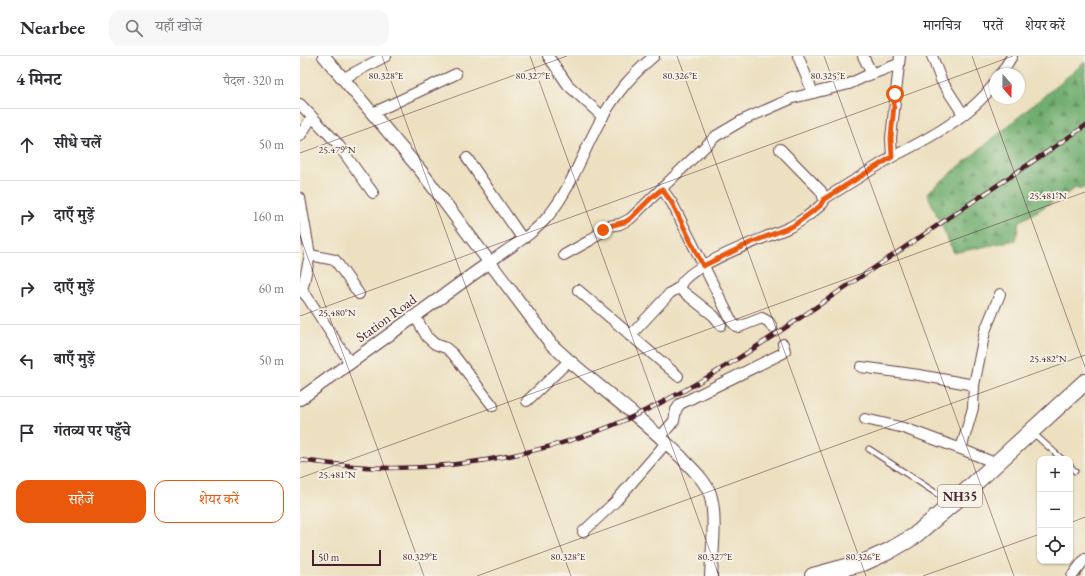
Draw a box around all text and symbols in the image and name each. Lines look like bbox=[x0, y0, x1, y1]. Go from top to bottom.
search box bbox=[109, 10, 389, 46]
text: Nearbee bbox=[20, 15, 85, 40]
text: यहाँ खोजें bbox=[155, 16, 202, 35]
text: मानचित्र bbox=[923, 16, 961, 34]
text: परतें bbox=[983, 16, 1003, 34]
text: शेयर करें bbox=[1025, 16, 1065, 34]
icon: search bbox=[123, 17, 145, 39]
text: 4 मिनट bbox=[16, 68, 61, 90]
north arrow bbox=[989, 68, 1025, 104]
text: 80.328°E bbox=[369, 69, 404, 82]
text: 80.327°E bbox=[516, 69, 551, 82]
text: 80.326°E bbox=[663, 69, 698, 82]
text: 80.325°E bbox=[811, 69, 846, 82]
text: पैदल · 320 m bbox=[224, 72, 284, 89]
route start bbox=[886, 85, 904, 103]
text: सीधे चलें bbox=[54, 133, 101, 152]
icon: ahead bbox=[16, 134, 38, 156]
text: 50 m bbox=[259, 136, 284, 153]
text: 25.479°N bbox=[318, 143, 356, 156]
text: 25.481°N bbox=[1029, 189, 1067, 202]
text: दाएँ मुड़ें bbox=[54, 205, 94, 224]
icon: right bbox=[16, 206, 38, 228]
text: 160 m bbox=[253, 208, 284, 225]
route end bbox=[594, 221, 612, 239]
text: दाएँ मुड़ें bbox=[54, 277, 94, 296]
icon: right bbox=[16, 278, 38, 300]
text: 60 m bbox=[259, 280, 284, 297]
street label: Station Road bbox=[352, 289, 421, 346]
text: 25.480°N bbox=[318, 306, 356, 319]
text: बाएँ मुड़ें bbox=[54, 349, 95, 368]
icon: left bbox=[16, 350, 38, 372]
text: 50 m bbox=[259, 352, 284, 369]
text: 25.482°N bbox=[1029, 352, 1067, 365]
text: गंतव्य पर पहुँचे bbox=[54, 421, 131, 440]
icon: arrive bbox=[16, 422, 38, 444]
map controls bbox=[1037, 456, 1073, 564]
button: + bbox=[1037, 456, 1073, 492]
text: 25.481°N bbox=[318, 468, 356, 481]
button: सहेजें bbox=[16, 480, 146, 523]
button: शेयर करें bbox=[154, 480, 284, 523]
road number: NH35 bbox=[938, 485, 982, 507]
button: − bbox=[1037, 492, 1073, 528]
button: locate bbox=[1037, 528, 1073, 564]
scale bar bbox=[312, 548, 381, 567]
text: 50 m bbox=[318, 550, 339, 564]
text: 80.329°E bbox=[403, 550, 438, 563]
text: 80.328°E bbox=[551, 550, 586, 563]
text: 80.327°E bbox=[698, 550, 733, 563]
text: 80.326°E bbox=[846, 550, 881, 563]

